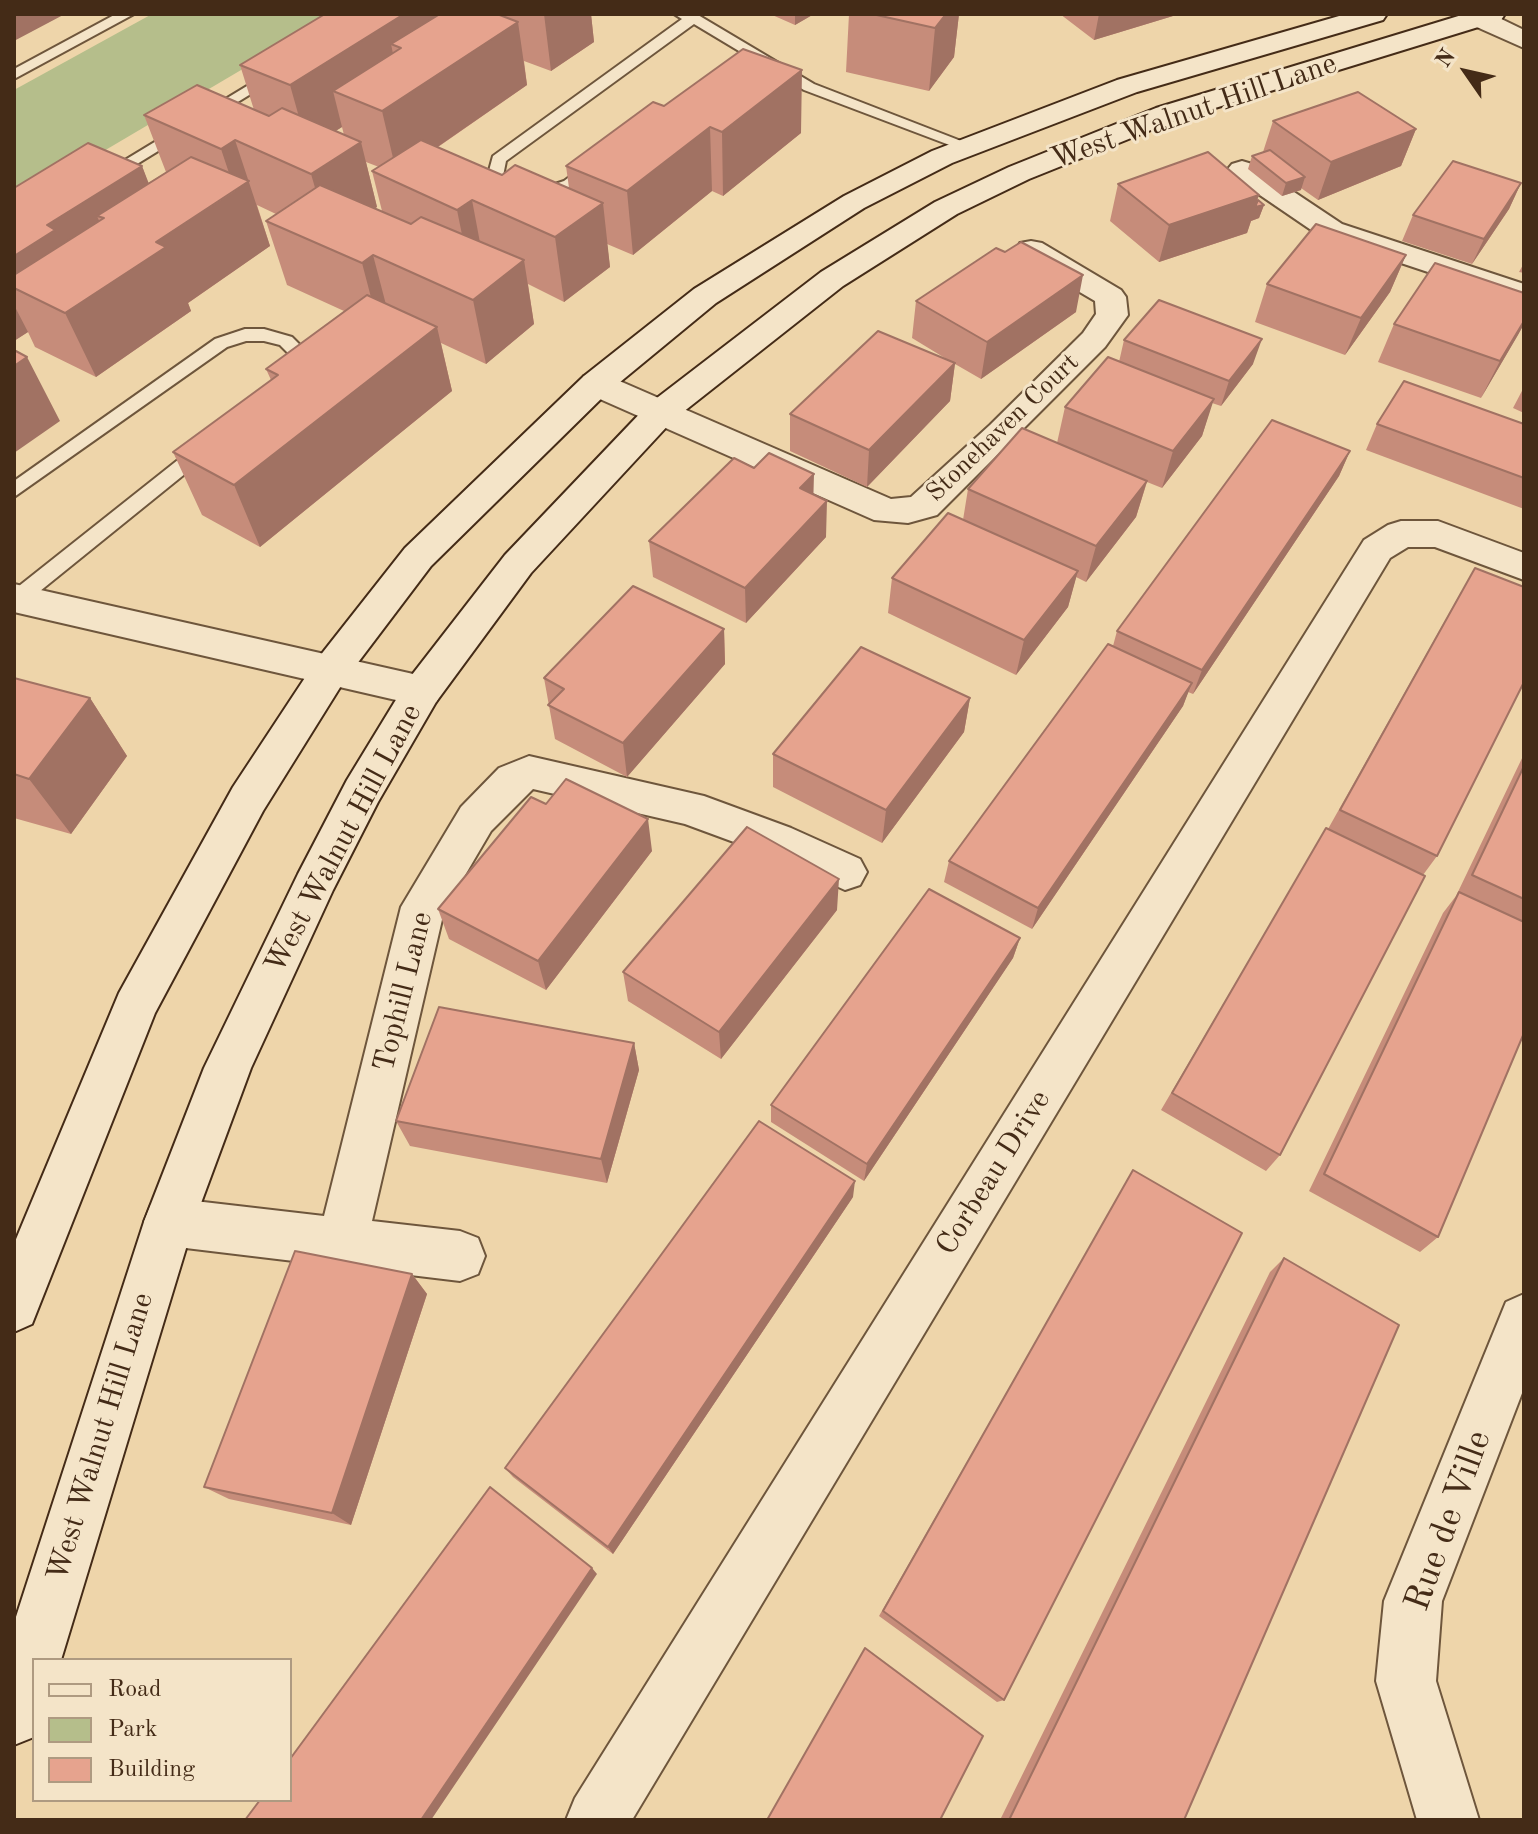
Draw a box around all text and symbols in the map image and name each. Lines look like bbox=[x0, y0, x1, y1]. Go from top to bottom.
north arrow bbox=[1426, 32, 1506, 112]
text: N bbox=[1432, 45, 1460, 72]
street label: West Walnut Hill Lane bbox=[1046, 46, 1342, 178]
street label: Stonehaven Court bbox=[920, 347, 1086, 509]
street label: West Walnut Hill Lane bbox=[258, 698, 430, 980]
street label: Tophill Lane bbox=[367, 908, 441, 1076]
street label: Corbeau Drive bbox=[929, 1084, 1059, 1262]
street label: West Walnut Hill Lane bbox=[40, 1288, 162, 1586]
street label: Rue de Ville bbox=[1396, 1425, 1502, 1617]
legend bbox=[32, 1658, 292, 1802]
text: Road bbox=[108, 1678, 161, 1702]
text: Park bbox=[108, 1718, 157, 1742]
text: Building bbox=[108, 1758, 195, 1782]

